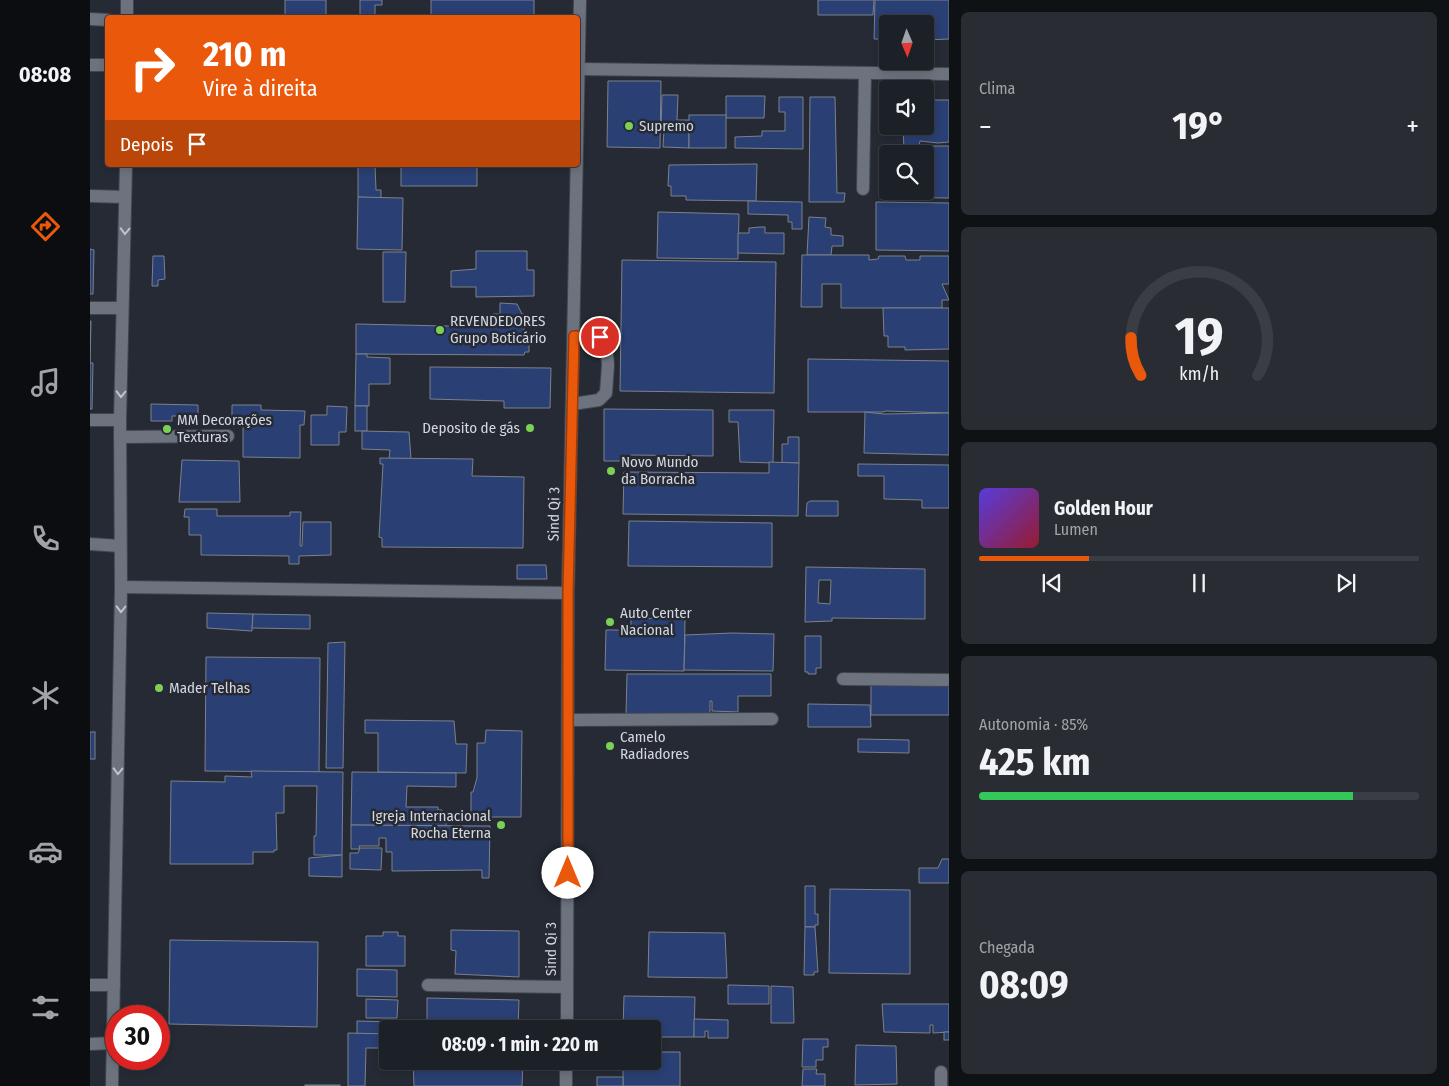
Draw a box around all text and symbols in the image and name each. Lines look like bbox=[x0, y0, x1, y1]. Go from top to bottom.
north arrow bbox=[879, 15, 934, 70]
map controls bbox=[879, 15, 934, 200]
text: 210 m bbox=[203, 33, 287, 75]
icon: right bbox=[120, 35, 185, 100]
text: 08:08 bbox=[19, 61, 71, 88]
text: Vire à direita bbox=[203, 75, 317, 102]
text: Clima bbox=[979, 79, 1015, 98]
button: sound bbox=[879, 80, 934, 135]
text: 19° bbox=[1172, 103, 1226, 149]
text: − bbox=[979, 110, 992, 143]
text: + bbox=[1406, 110, 1419, 143]
place label: Supremo bbox=[639, 117, 694, 135]
marker: Supremo bbox=[623, 120, 635, 132]
icon: arrive bbox=[183, 130, 211, 158]
text: Depois bbox=[120, 133, 173, 156]
button: search bbox=[879, 145, 934, 200]
icon: directions bbox=[28, 209, 63, 244]
one-way arrow bbox=[119, 227, 130, 235]
text: 19 bbox=[1175, 305, 1223, 368]
place label: REVENDEDORES Grupo Boticário bbox=[450, 312, 546, 347]
pin bbox=[579, 316, 621, 358]
icon: arrive bbox=[586, 323, 614, 351]
marker: REVENDEDORES Grupo Boticário bbox=[434, 324, 446, 336]
text: km/h bbox=[1179, 363, 1219, 385]
icon: music bbox=[28, 365, 63, 400]
one-way arrow bbox=[116, 390, 126, 398]
place label: MM Decorações Texturas bbox=[177, 411, 272, 446]
place label: Deposito de gás bbox=[422, 419, 520, 437]
marker: Deposito de gás bbox=[524, 422, 536, 434]
marker: MM Decorações Texturas bbox=[161, 423, 173, 435]
place label: Novo Mundo da Borracha bbox=[621, 453, 698, 488]
marker: Novo Mundo da Borracha bbox=[605, 465, 617, 477]
street label: Sind Qi 3 bbox=[545, 487, 563, 541]
text: Golden Hour bbox=[1054, 497, 1153, 520]
text: Lumen bbox=[1054, 520, 1098, 539]
icon: phone bbox=[28, 521, 63, 556]
icon: previous bbox=[1038, 569, 1066, 597]
icon: pause bbox=[1185, 569, 1213, 597]
icon: next bbox=[1332, 569, 1360, 597]
place label: Auto Center Nacional bbox=[620, 604, 693, 639]
one-way arrow bbox=[116, 605, 126, 613]
marker: Auto Center Nacional bbox=[604, 616, 616, 628]
icon: climate bbox=[28, 678, 63, 713]
place label: Mader Telhas bbox=[169, 679, 250, 697]
marker: Mader Telhas bbox=[153, 682, 165, 694]
text: Autonomia · 85% bbox=[979, 715, 1088, 734]
place label: Camelo Radiadores bbox=[620, 728, 689, 763]
text: 425 km bbox=[979, 739, 1091, 785]
marker: Camelo Radiadores bbox=[604, 740, 616, 752]
one-way arrow bbox=[113, 768, 123, 775]
place label: Igreja Internacional Rocha Eterna bbox=[372, 807, 491, 842]
marker: Igreja Internacional Rocha Eterna bbox=[495, 819, 507, 831]
icon: car bbox=[28, 834, 63, 869]
position arrow bbox=[541, 846, 593, 898]
street label: Sind Qi 3 bbox=[542, 922, 560, 976]
text: Chegada bbox=[979, 938, 1035, 957]
text: 08:09 bbox=[979, 962, 1069, 1008]
icon: filters bbox=[28, 990, 63, 1025]
speed limit sign: 30 bbox=[105, 1005, 170, 1070]
text: 08:09 · 1 min · 220 m bbox=[441, 1033, 599, 1056]

